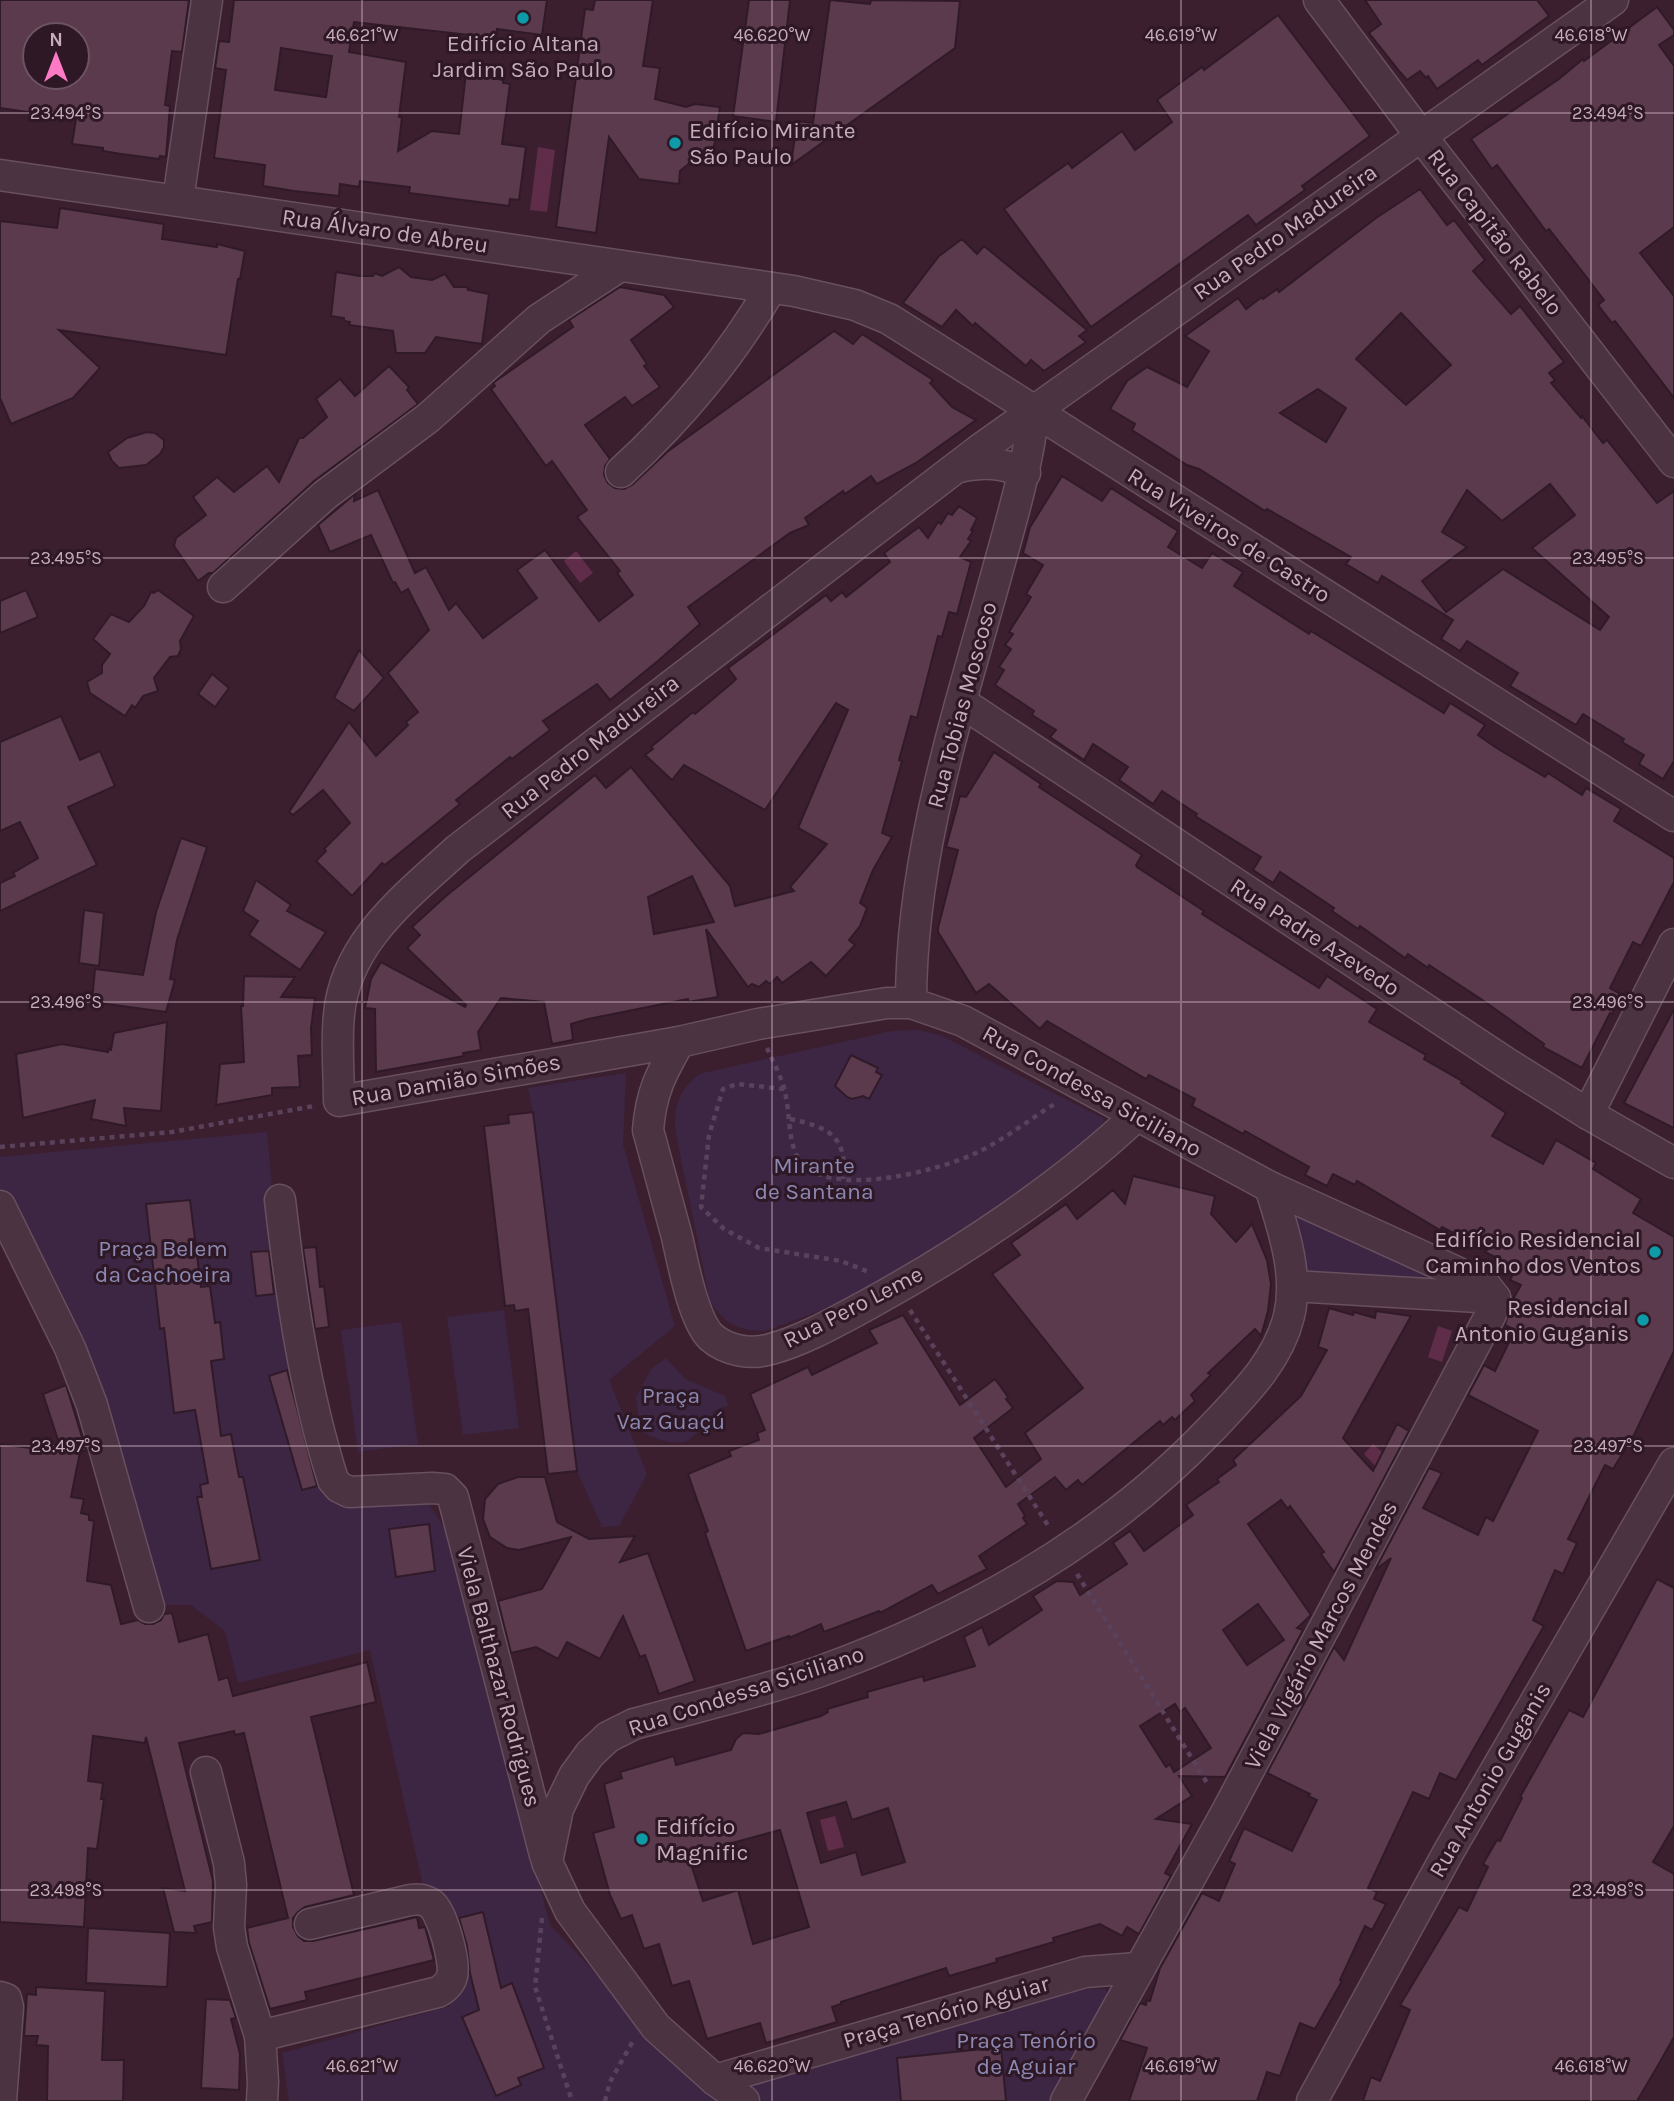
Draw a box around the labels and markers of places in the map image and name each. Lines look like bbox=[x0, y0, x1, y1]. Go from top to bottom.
marker: Edifício Altana Jardim São Paulo bbox=[515, 10, 531, 26]
place label: Edifício Altana Jardim São Paulo bbox=[433, 30, 613, 83]
place label: Edifício Mirante São Paulo bbox=[689, 117, 856, 170]
marker: Edifício Mirante São Paulo bbox=[667, 135, 683, 151]
place label: Edifício Residencial Caminho dos Ventos bbox=[1425, 1226, 1641, 1279]
marker: Edifício Residencial Caminho dos Ventos bbox=[1647, 1244, 1663, 1260]
place label: Residencial Antonio Guganis bbox=[1455, 1294, 1629, 1347]
marker: Residencial Antonio Guganis bbox=[1635, 1312, 1651, 1328]
place label: Edifício Magnific bbox=[656, 1813, 748, 1866]
marker: Edifício Magnific bbox=[634, 1831, 650, 1847]

